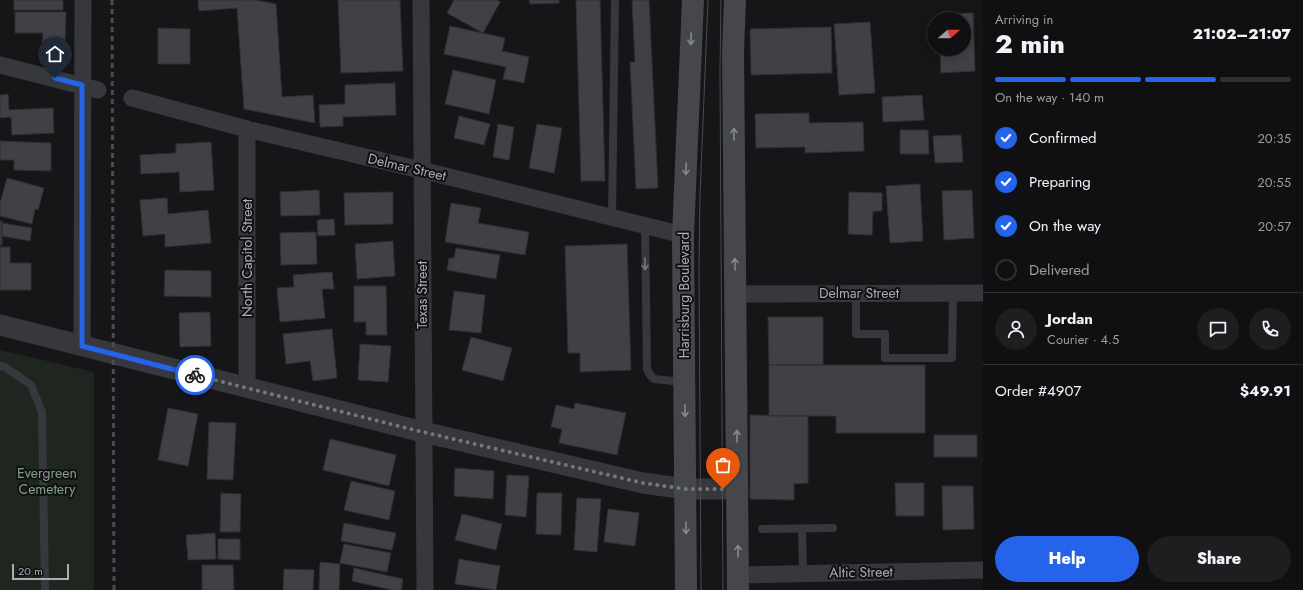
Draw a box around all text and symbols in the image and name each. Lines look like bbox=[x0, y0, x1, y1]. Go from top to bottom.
text: Arriving in bbox=[995, 10, 1053, 29]
north arrow bbox=[927, 12, 971, 56]
map controls bbox=[927, 12, 971, 56]
text: 21:02–21:07 bbox=[1193, 23, 1291, 45]
text: 2 min bbox=[995, 25, 1065, 63]
one-way arrow bbox=[688, 32, 695, 45]
pin bbox=[38, 37, 72, 78]
icon: home bbox=[44, 43, 66, 65]
text: On the way · 140 m bbox=[995, 88, 1104, 107]
icon: check bbox=[995, 127, 1017, 149]
text: Confirmed bbox=[1029, 127, 1097, 149]
one-way arrow bbox=[730, 128, 738, 141]
text: 20:35 bbox=[1257, 129, 1291, 148]
street label: Delmar Street bbox=[366, 148, 449, 186]
one-way arrow bbox=[682, 162, 690, 175]
icon: check bbox=[995, 171, 1017, 193]
text: Preparing bbox=[1029, 171, 1091, 193]
text: 20:55 bbox=[1257, 173, 1291, 192]
street label: North Capitol Street bbox=[237, 198, 257, 317]
icon: check bbox=[995, 215, 1017, 237]
text: On the way bbox=[1029, 215, 1101, 237]
text: 20:57 bbox=[1258, 217, 1291, 236]
street label: Harrisburg Boulevard bbox=[674, 232, 694, 358]
one-way arrow bbox=[641, 257, 649, 270]
one-way arrow bbox=[731, 258, 739, 271]
text: Delivered bbox=[1029, 259, 1090, 281]
street label: Texas Street bbox=[412, 260, 432, 329]
street label: Delmar Street bbox=[819, 283, 900, 303]
button: person bbox=[995, 308, 1037, 350]
text: Jordan bbox=[1047, 308, 1093, 330]
button: chat bbox=[1197, 308, 1239, 350]
button: phone bbox=[1249, 308, 1291, 350]
text: Courier · 4.5 bbox=[1047, 330, 1119, 349]
courier bbox=[175, 355, 215, 395]
icon: bike bbox=[184, 364, 206, 386]
text: Order #4907 bbox=[995, 380, 1081, 402]
text: $49.91 bbox=[1240, 380, 1291, 402]
one-way arrow bbox=[681, 404, 689, 417]
one-way arrow bbox=[733, 430, 741, 443]
pin bbox=[706, 448, 740, 489]
icon: bag bbox=[712, 454, 734, 476]
park label: Evergreen Cemetery bbox=[17, 463, 77, 499]
one-way arrow bbox=[682, 521, 690, 534]
button: Help bbox=[995, 536, 1139, 582]
button: Share bbox=[1147, 536, 1291, 582]
one-way arrow bbox=[734, 545, 742, 558]
street label: Altic Street bbox=[829, 561, 894, 583]
scale bar bbox=[12, 562, 69, 581]
text: 20 m bbox=[18, 563, 43, 579]

